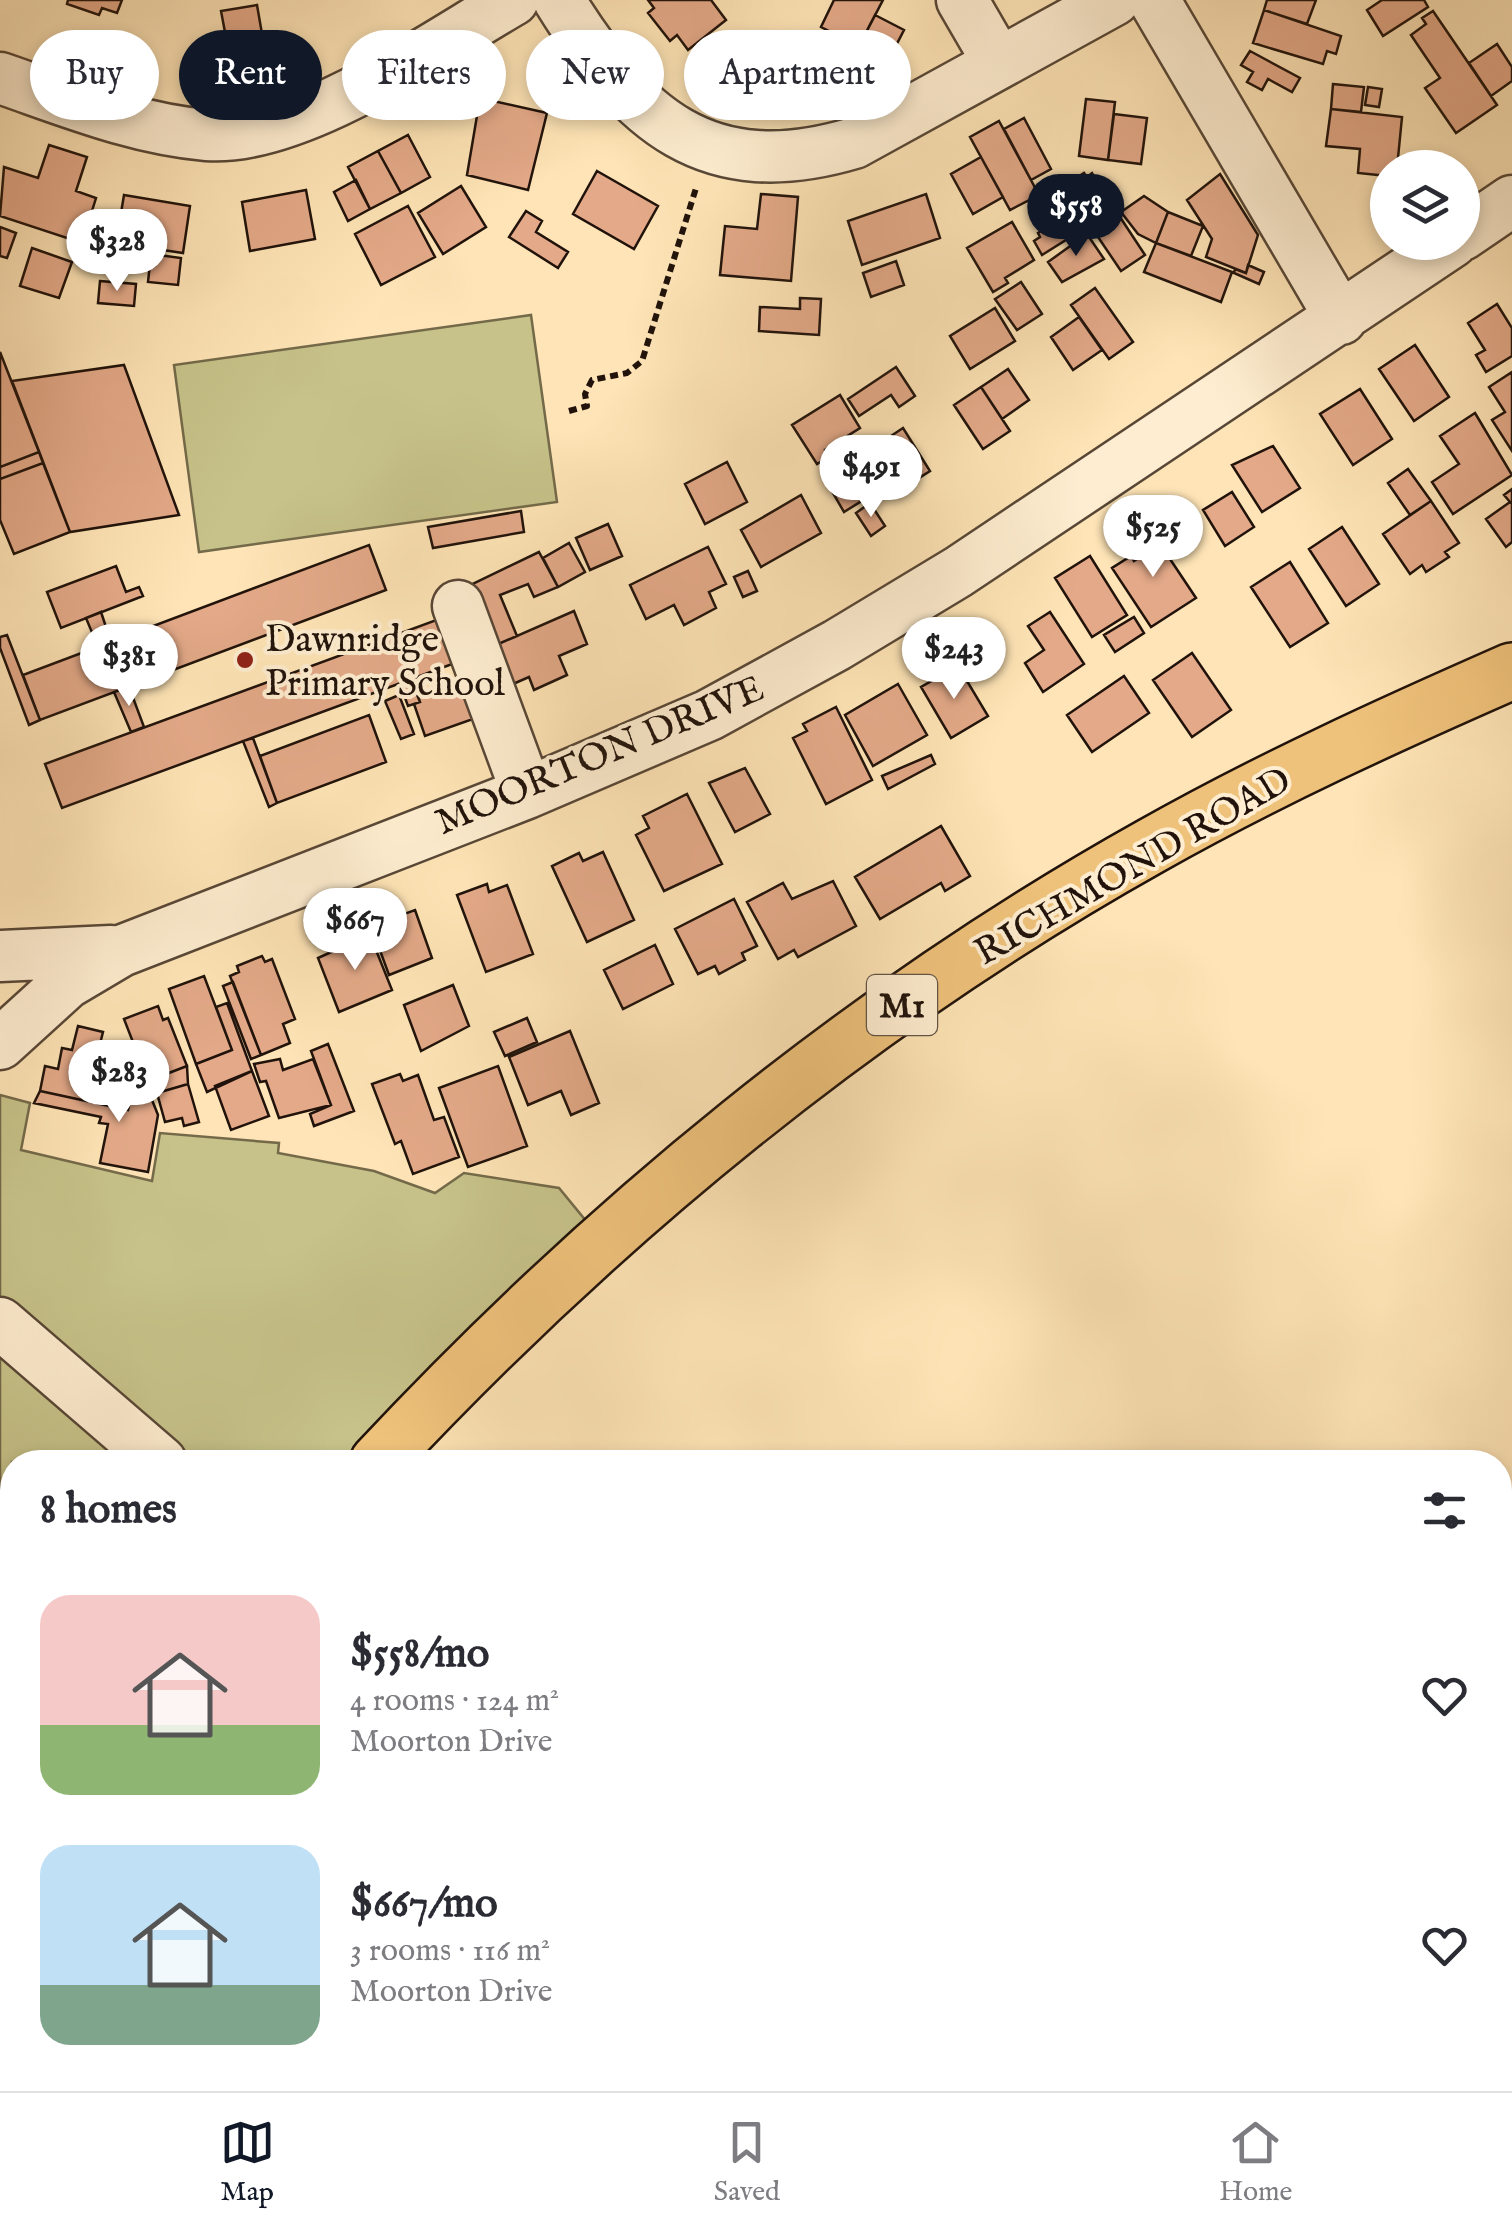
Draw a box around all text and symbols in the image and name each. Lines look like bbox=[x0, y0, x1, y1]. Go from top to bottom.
chip: Buy bbox=[30, 30, 159, 120]
chip: Rent bbox=[179, 30, 322, 120]
chip: Filters bbox=[342, 30, 506, 120]
chip: New bbox=[526, 30, 664, 120]
chip: Apartment bbox=[684, 30, 911, 120]
map controls bbox=[1370, 150, 1480, 260]
button: layers bbox=[1370, 150, 1480, 260]
pin: $558 bbox=[1017, 174, 1135, 259]
text: $558 bbox=[1049, 186, 1103, 227]
pin: $328 bbox=[58, 209, 176, 294]
text: $328 bbox=[88, 221, 146, 262]
pin: $491 bbox=[812, 435, 930, 520]
text: $491 bbox=[841, 447, 901, 488]
pin: $525 bbox=[1094, 495, 1212, 580]
text: $525 bbox=[1125, 507, 1181, 548]
place label: Dawnridge Primary School bbox=[265, 617, 506, 709]
pin: $243 bbox=[895, 617, 1013, 702]
pin: $381 bbox=[70, 624, 188, 709]
text: $243 bbox=[924, 629, 984, 670]
text: $381 bbox=[102, 636, 156, 677]
marker: Dawnridge Primary School bbox=[234, 649, 256, 671]
street label: MOORTON DRIVE bbox=[429, 666, 772, 848]
street label: RICHMOND ROAD bbox=[967, 757, 1300, 978]
pin: $667 bbox=[296, 888, 414, 973]
text: $667 bbox=[325, 900, 385, 941]
road number: M1 bbox=[867, 975, 937, 1035]
pin: $283 bbox=[60, 1040, 178, 1125]
text: $283 bbox=[90, 1052, 148, 1093]
icon: filters bbox=[1417, 1483, 1472, 1538]
text: 8 homes bbox=[40, 1484, 177, 1537]
text: $558/mo bbox=[350, 1628, 489, 1681]
icon: home bbox=[120, 1635, 240, 1755]
icon: heart bbox=[1417, 1668, 1472, 1723]
text: 4 rooms · 124 m² bbox=[350, 1681, 559, 1722]
text: Moorton Drive bbox=[350, 1722, 553, 1763]
text: $667/mo bbox=[350, 1878, 498, 1931]
icon: home bbox=[120, 1885, 240, 2005]
icon: heart bbox=[1417, 1918, 1472, 1973]
text: 3 rooms · 116 m² bbox=[350, 1931, 550, 1972]
text: Moorton Drive bbox=[350, 1972, 553, 2013]
tab: Map bbox=[220, 2115, 275, 2210]
tab: Saved bbox=[714, 2115, 780, 2210]
tab: Home bbox=[1219, 2115, 1292, 2210]

